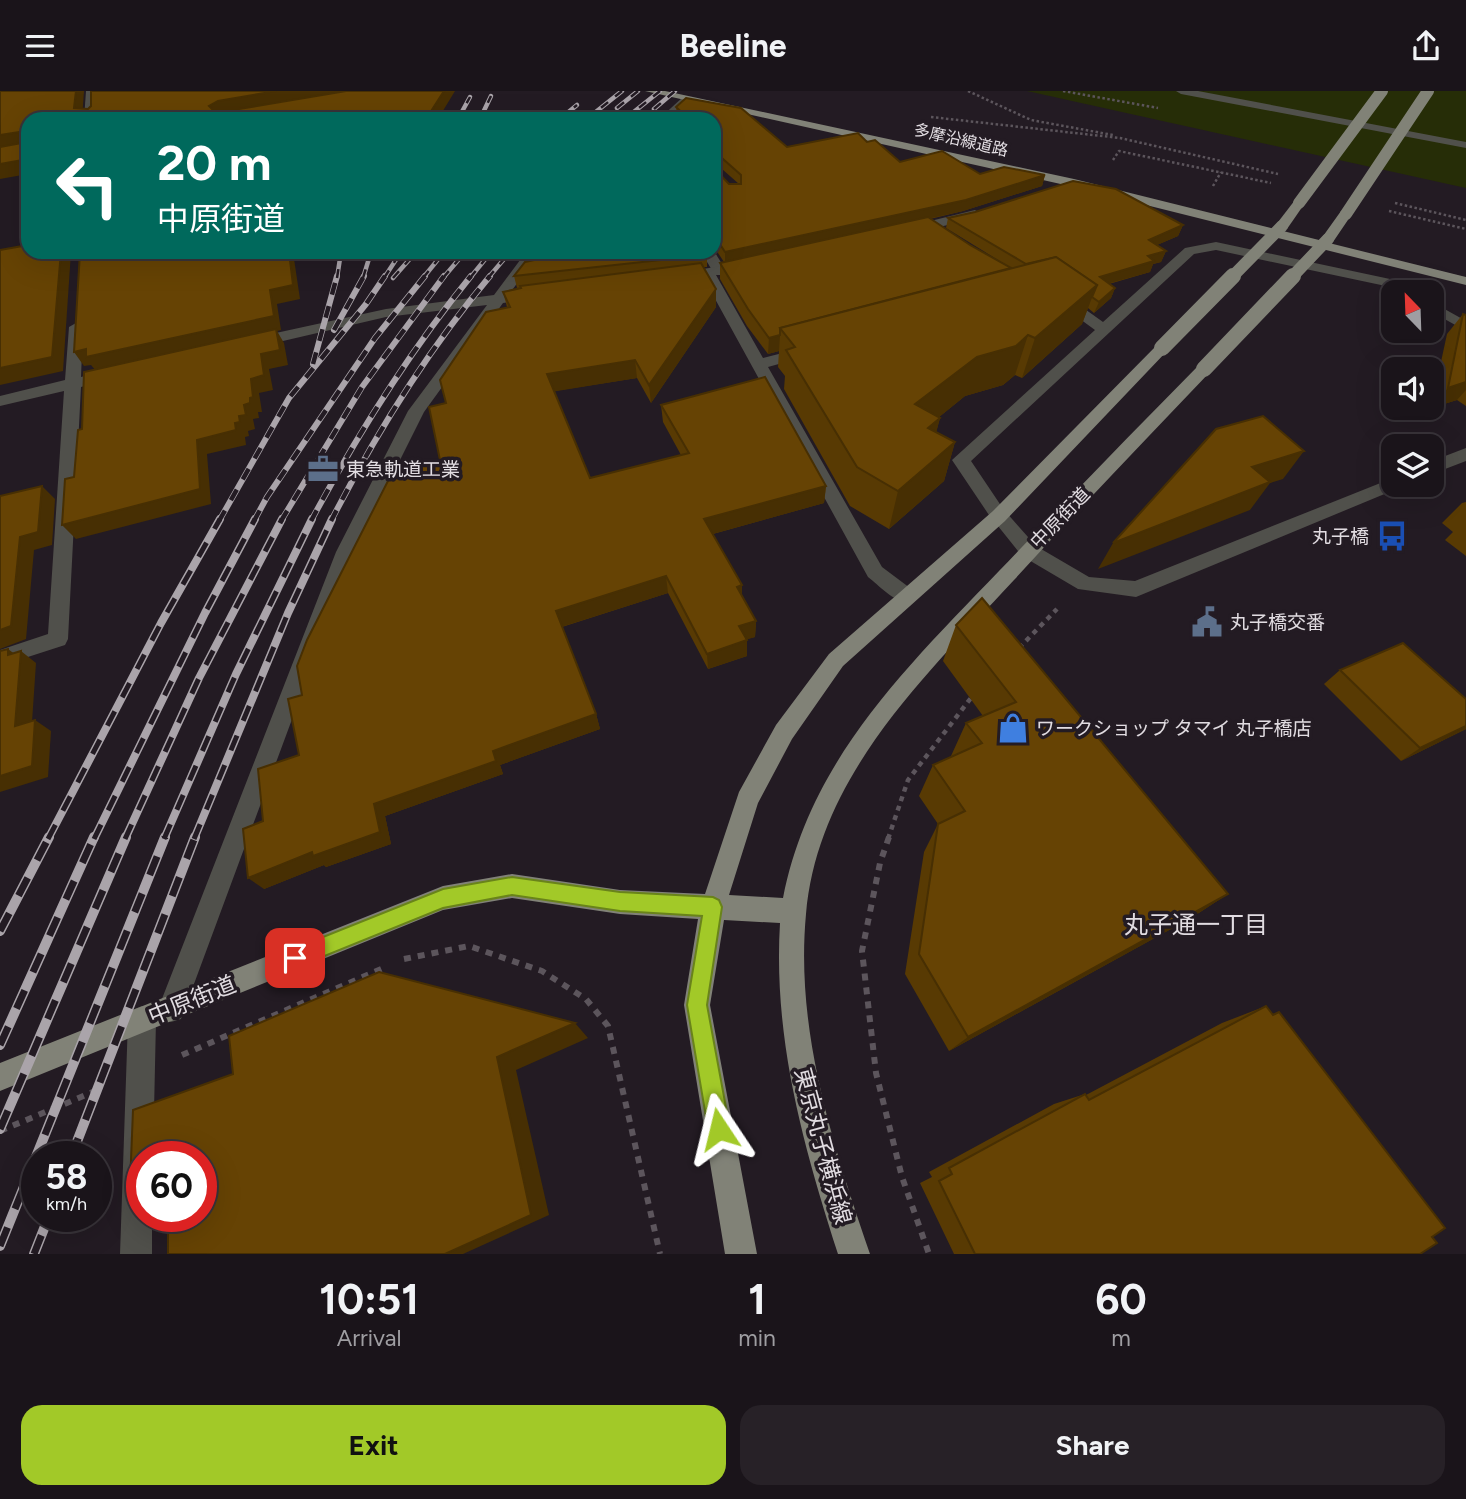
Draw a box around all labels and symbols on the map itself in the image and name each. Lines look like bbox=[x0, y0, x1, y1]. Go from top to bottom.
street label: 多摩沿線道路 bbox=[912, 120, 1010, 160]
north arrow bbox=[1381, 280, 1444, 343]
office icon: 東急軌道工業 bbox=[306, 452, 340, 486]
place label: 東急軌道工業 bbox=[346, 458, 460, 481]
street label: 中原街道 bbox=[1025, 483, 1095, 553]
bus stop icon: 丸子橋 bbox=[1375, 519, 1409, 553]
place label: 丸子橋 bbox=[1312, 525, 1369, 548]
public building icon: 丸子橋交番 bbox=[1190, 605, 1224, 639]
place label: 丸子橋交番 bbox=[1230, 611, 1325, 634]
shop icon: ワークショップ タマイ 丸子橋店 bbox=[996, 711, 1030, 745]
place label: ワークショップ タマイ 丸子橋店 bbox=[1036, 717, 1311, 740]
district label: 丸子通一丁目 bbox=[1124, 910, 1268, 939]
pin bbox=[265, 928, 325, 988]
street label: 中原街道 bbox=[144, 970, 240, 1030]
street label: 東京丸子横浜線 bbox=[789, 1065, 857, 1227]
position arrow bbox=[682, 1092, 756, 1166]
speed limit sign: 60 bbox=[126, 1141, 217, 1232]

